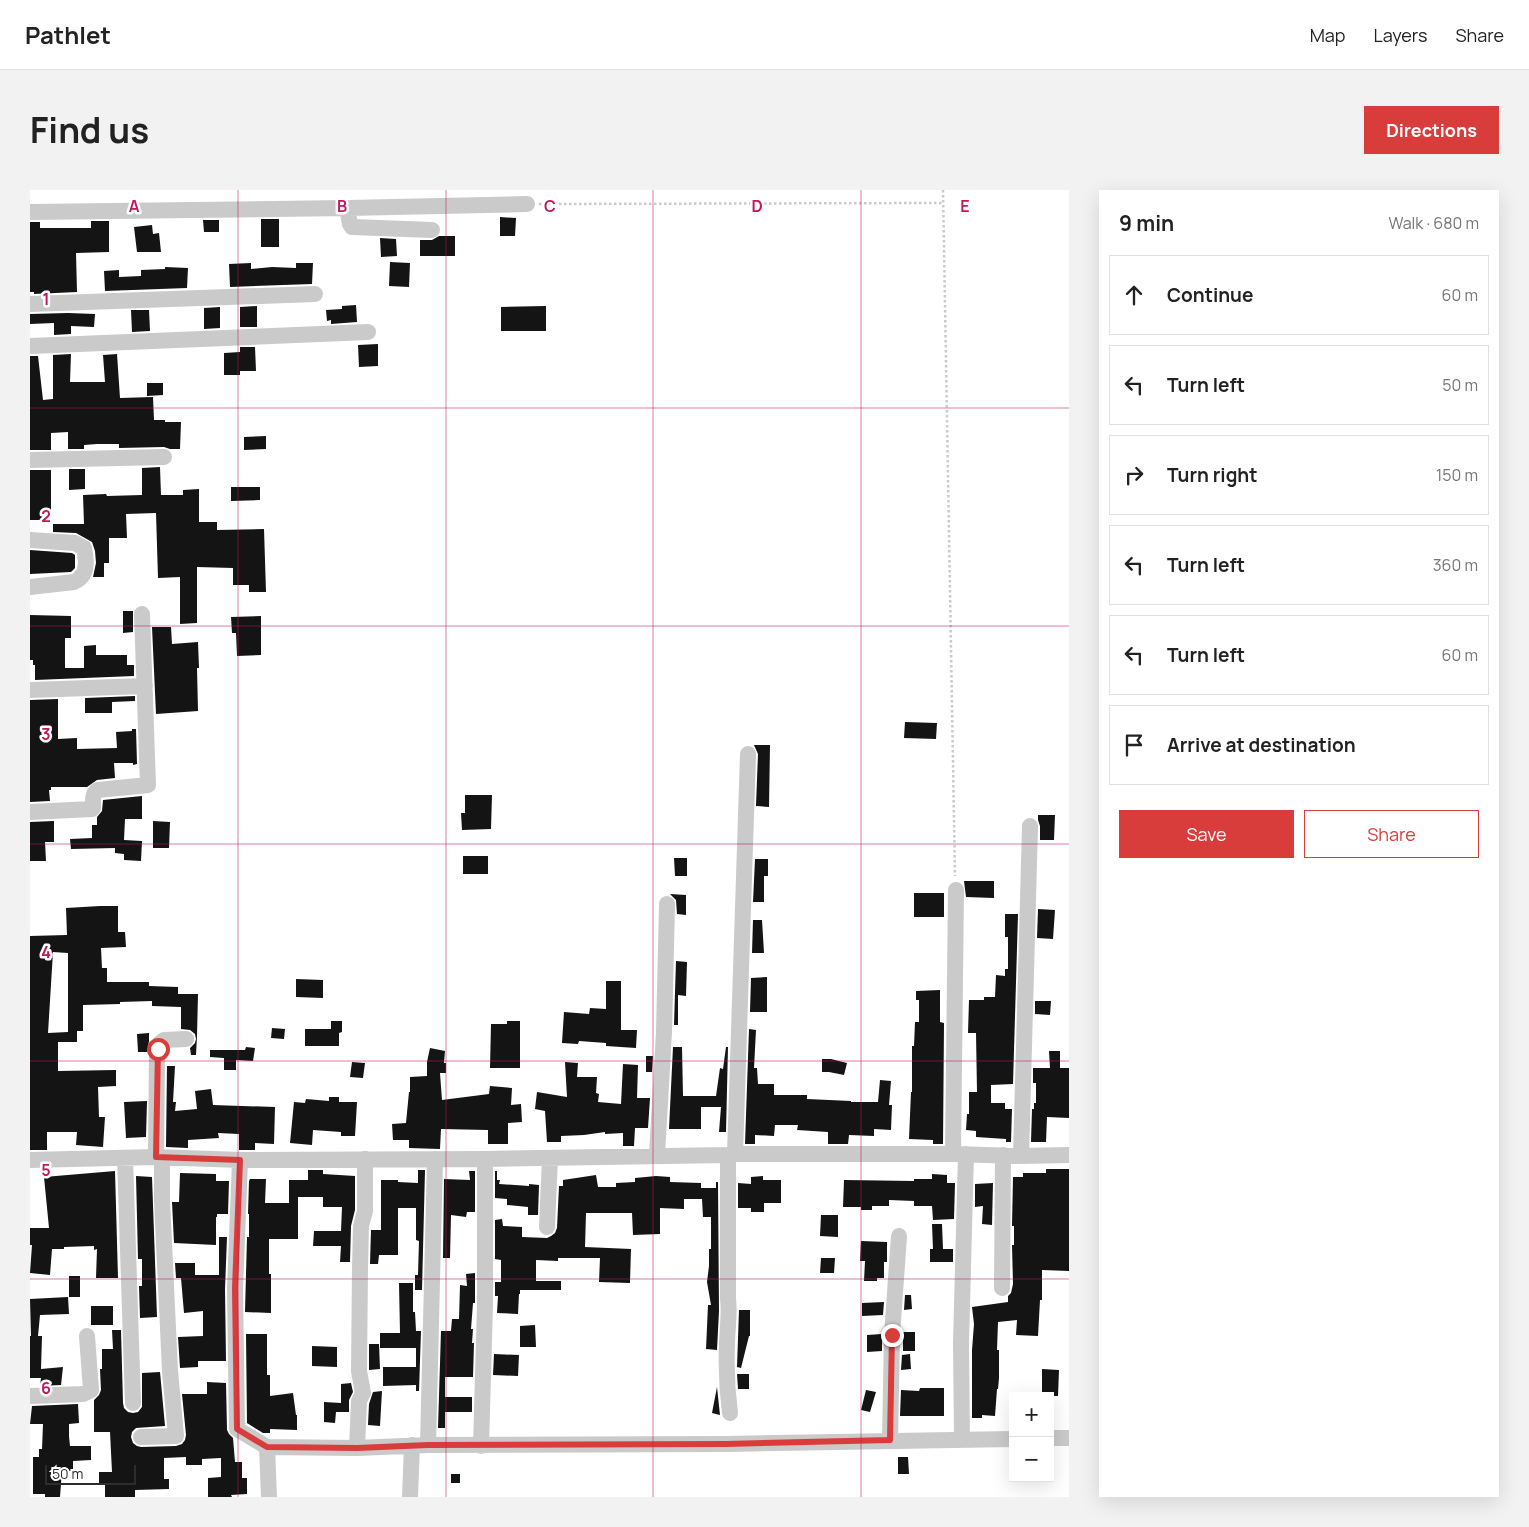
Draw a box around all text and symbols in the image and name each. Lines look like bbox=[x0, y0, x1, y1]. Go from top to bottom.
text: Pathlet bbox=[25, 18, 111, 51]
text: Map bbox=[1310, 23, 1345, 47]
text: Layers bbox=[1373, 23, 1427, 47]
text: Share bbox=[1455, 23, 1504, 47]
text: Find us bbox=[30, 106, 149, 154]
button: Directions bbox=[1364, 106, 1499, 154]
text: A bbox=[129, 195, 140, 217]
text: B bbox=[337, 195, 347, 217]
text: C bbox=[544, 195, 556, 217]
text: D bbox=[751, 195, 763, 217]
text: E bbox=[960, 195, 970, 217]
text: 9 min bbox=[1119, 209, 1174, 237]
text: Walk · 680 m bbox=[1388, 212, 1479, 234]
icon: ahead bbox=[1120, 281, 1148, 309]
text: Continue bbox=[1167, 282, 1253, 308]
text: 60 m bbox=[1442, 284, 1478, 306]
text: 1 bbox=[42, 288, 50, 310]
icon: left bbox=[1120, 371, 1148, 399]
text: Turn left bbox=[1167, 372, 1245, 398]
text: 50 m bbox=[1442, 374, 1478, 396]
icon: right bbox=[1120, 461, 1148, 489]
text: Turn right bbox=[1167, 462, 1257, 488]
text: 150 m bbox=[1436, 464, 1478, 486]
text: 2 bbox=[41, 505, 51, 527]
icon: left bbox=[1120, 551, 1148, 579]
text: Turn left bbox=[1167, 552, 1245, 578]
text: 360 m bbox=[1433, 554, 1478, 576]
icon: left bbox=[1120, 641, 1148, 669]
text: Turn left bbox=[1167, 642, 1245, 668]
text: 60 m bbox=[1442, 644, 1478, 666]
text: 3 bbox=[41, 723, 51, 745]
icon: arrive bbox=[1120, 731, 1148, 759]
text: Arrive at destination bbox=[1167, 732, 1356, 758]
button: Save bbox=[1119, 810, 1294, 858]
button: Share bbox=[1304, 810, 1479, 858]
text: 4 bbox=[41, 941, 51, 963]
route start bbox=[147, 1038, 170, 1061]
text: 5 bbox=[41, 1159, 51, 1181]
route end bbox=[881, 1324, 904, 1347]
text: 6 bbox=[41, 1377, 51, 1399]
map controls bbox=[1009, 1392, 1054, 1482]
button: + bbox=[1009, 1392, 1054, 1437]
button: − bbox=[1009, 1437, 1054, 1482]
scale bar bbox=[45, 1462, 136, 1485]
text: 50 m bbox=[52, 1464, 83, 1483]

